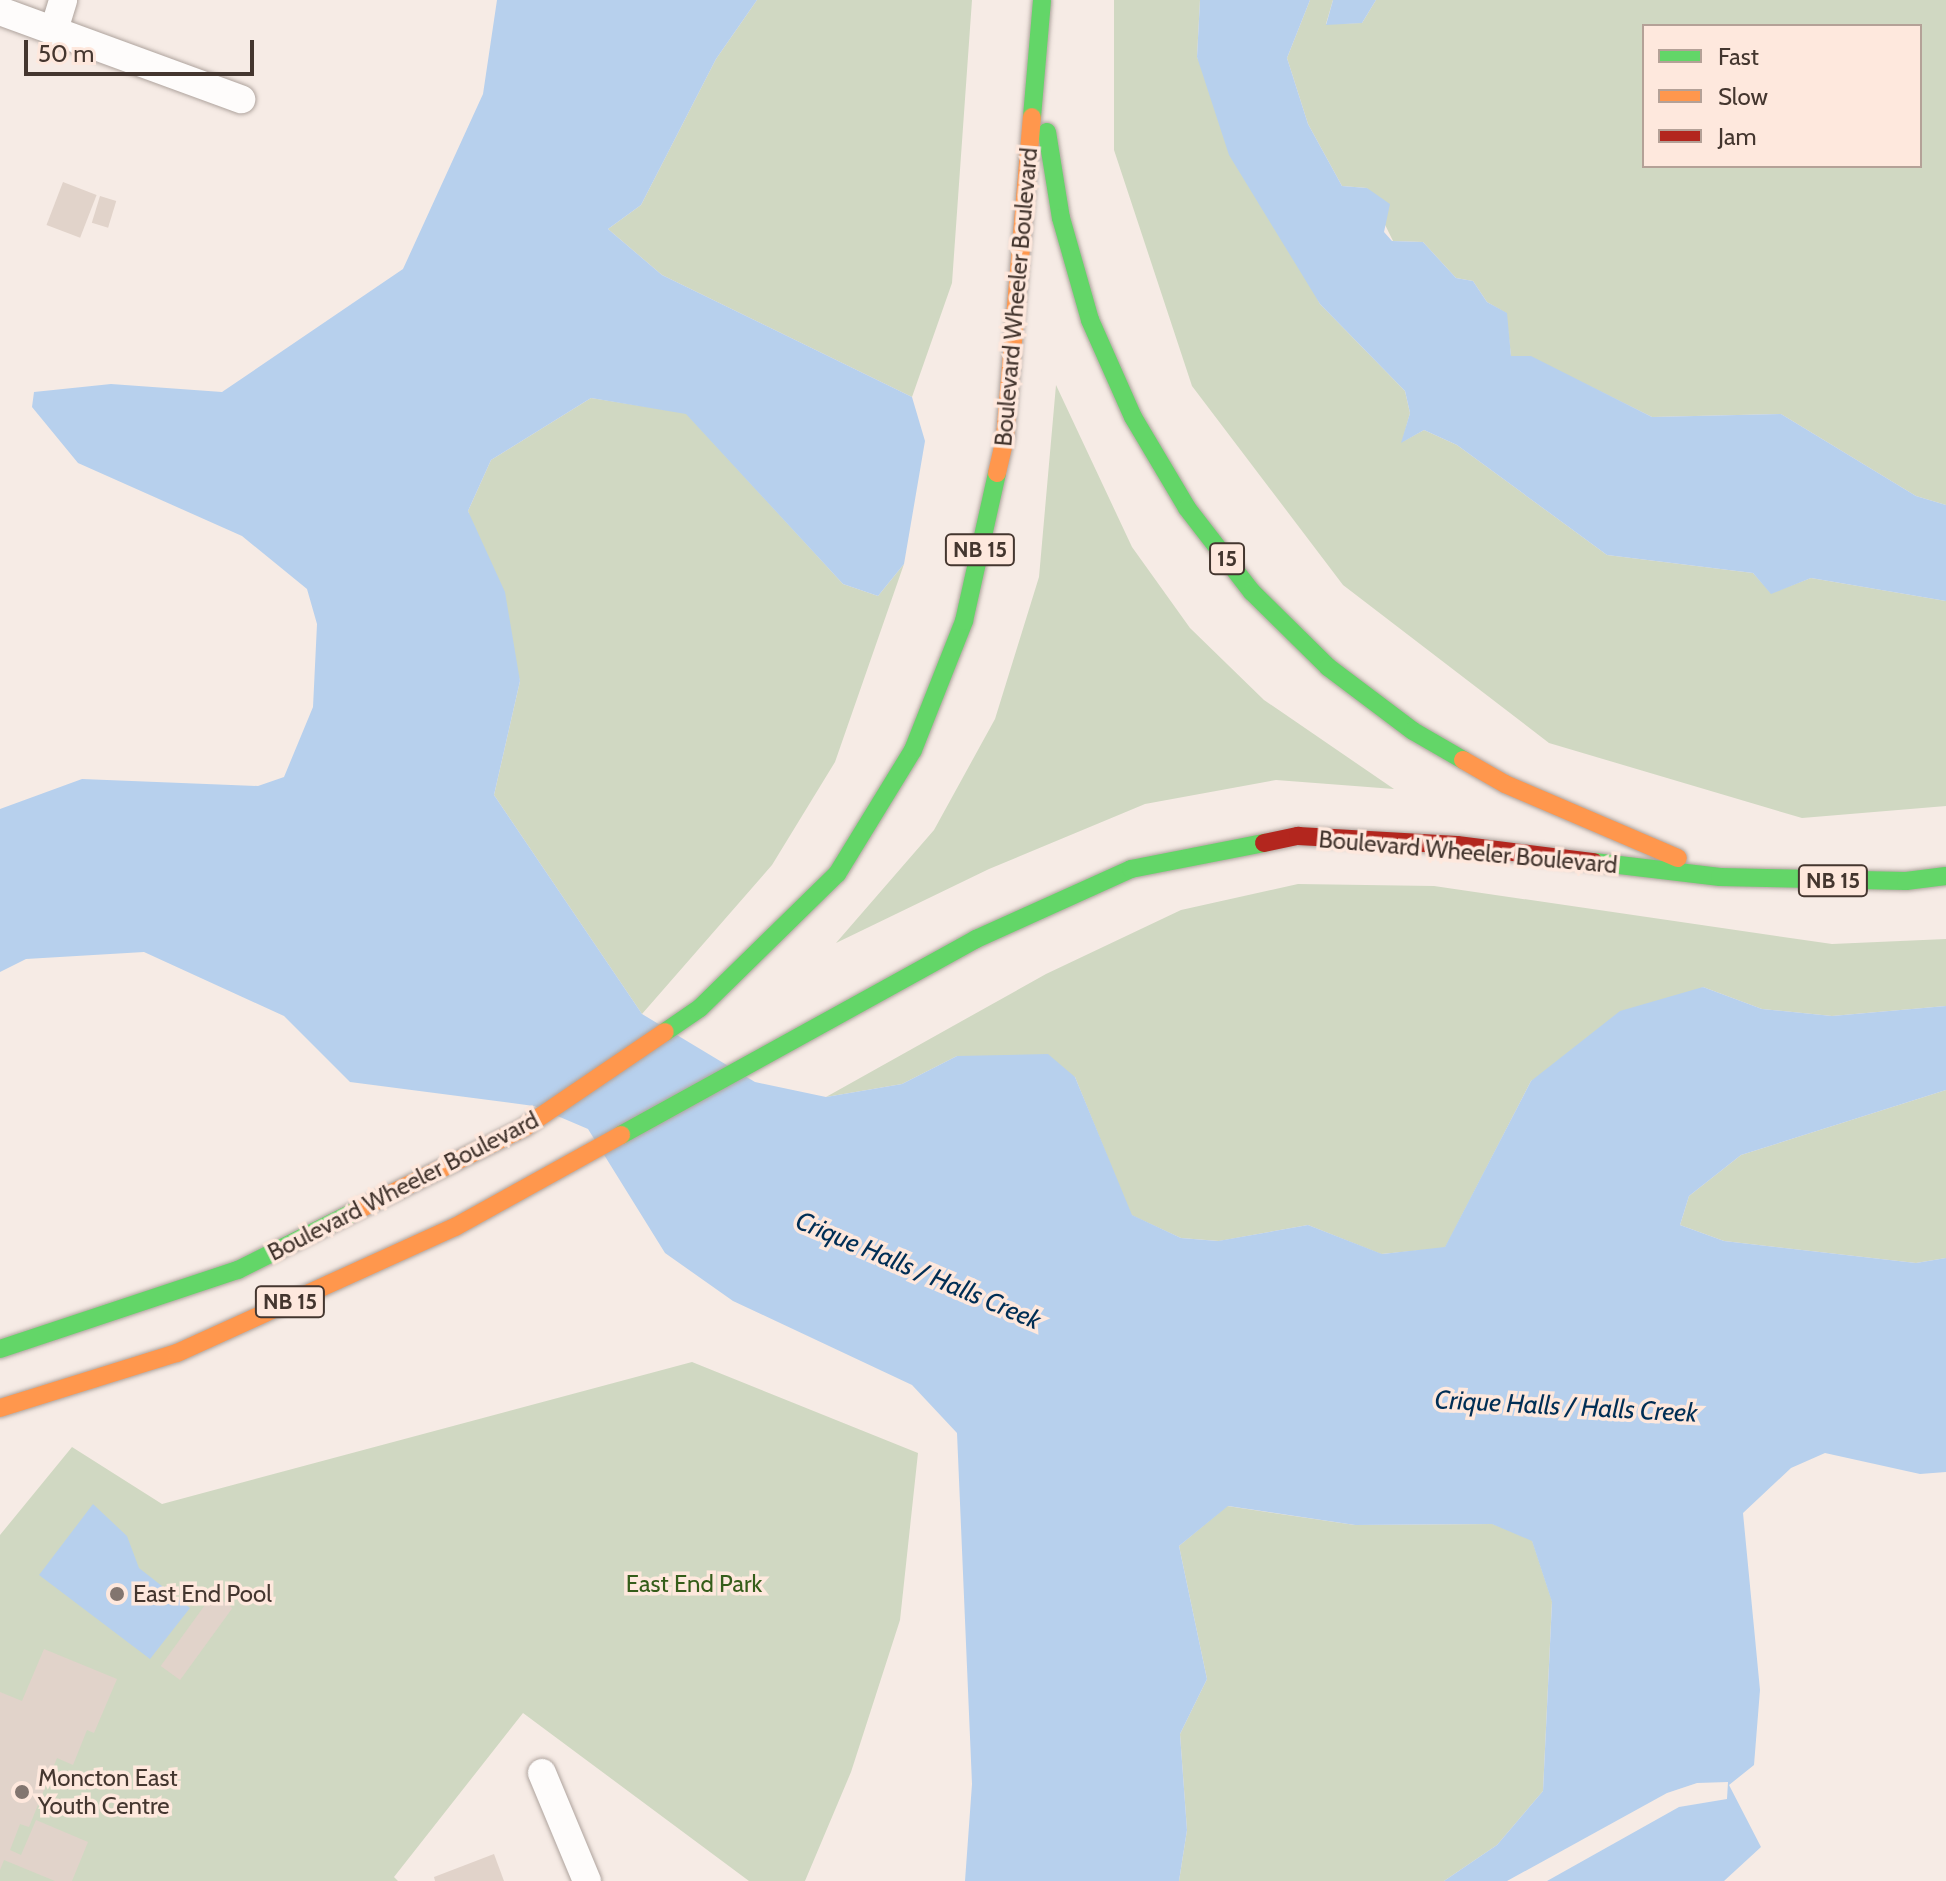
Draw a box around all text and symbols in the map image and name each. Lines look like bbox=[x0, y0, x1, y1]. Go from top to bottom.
scale bar bbox=[28, 24, 258, 74]
legend bbox=[1642, 24, 1922, 168]
text: 50 m bbox=[38, 39, 94, 68]
text: Fast bbox=[1718, 42, 1759, 71]
text: Slow bbox=[1718, 82, 1768, 111]
text: Jam bbox=[1718, 122, 1756, 151]
street label: Boulevard Wheeler Boulevard bbox=[989, 146, 1043, 448]
road number: NB 15 bbox=[944, 532, 1016, 568]
road number: 15 bbox=[1209, 541, 1245, 577]
street label: Boulevard Wheeler Boulevard bbox=[1317, 825, 1619, 879]
road number: NB 15 bbox=[1797, 863, 1869, 899]
street label: Boulevard Wheeler Boulevard bbox=[263, 1105, 543, 1267]
water label: Crique Halls / Halls Creek bbox=[791, 1205, 1045, 1337]
road number: NB 15 bbox=[254, 1284, 326, 1320]
water label: Crique Halls / Halls Creek bbox=[1434, 1385, 1698, 1429]
park label: East End Park bbox=[626, 1570, 762, 1598]
place label: East End Pool bbox=[133, 1580, 272, 1608]
marker: East End Pool bbox=[108, 1585, 126, 1603]
place label: Moncton East Youth Centre bbox=[38, 1764, 178, 1820]
marker: Moncton East Youth Centre bbox=[13, 1783, 31, 1801]

